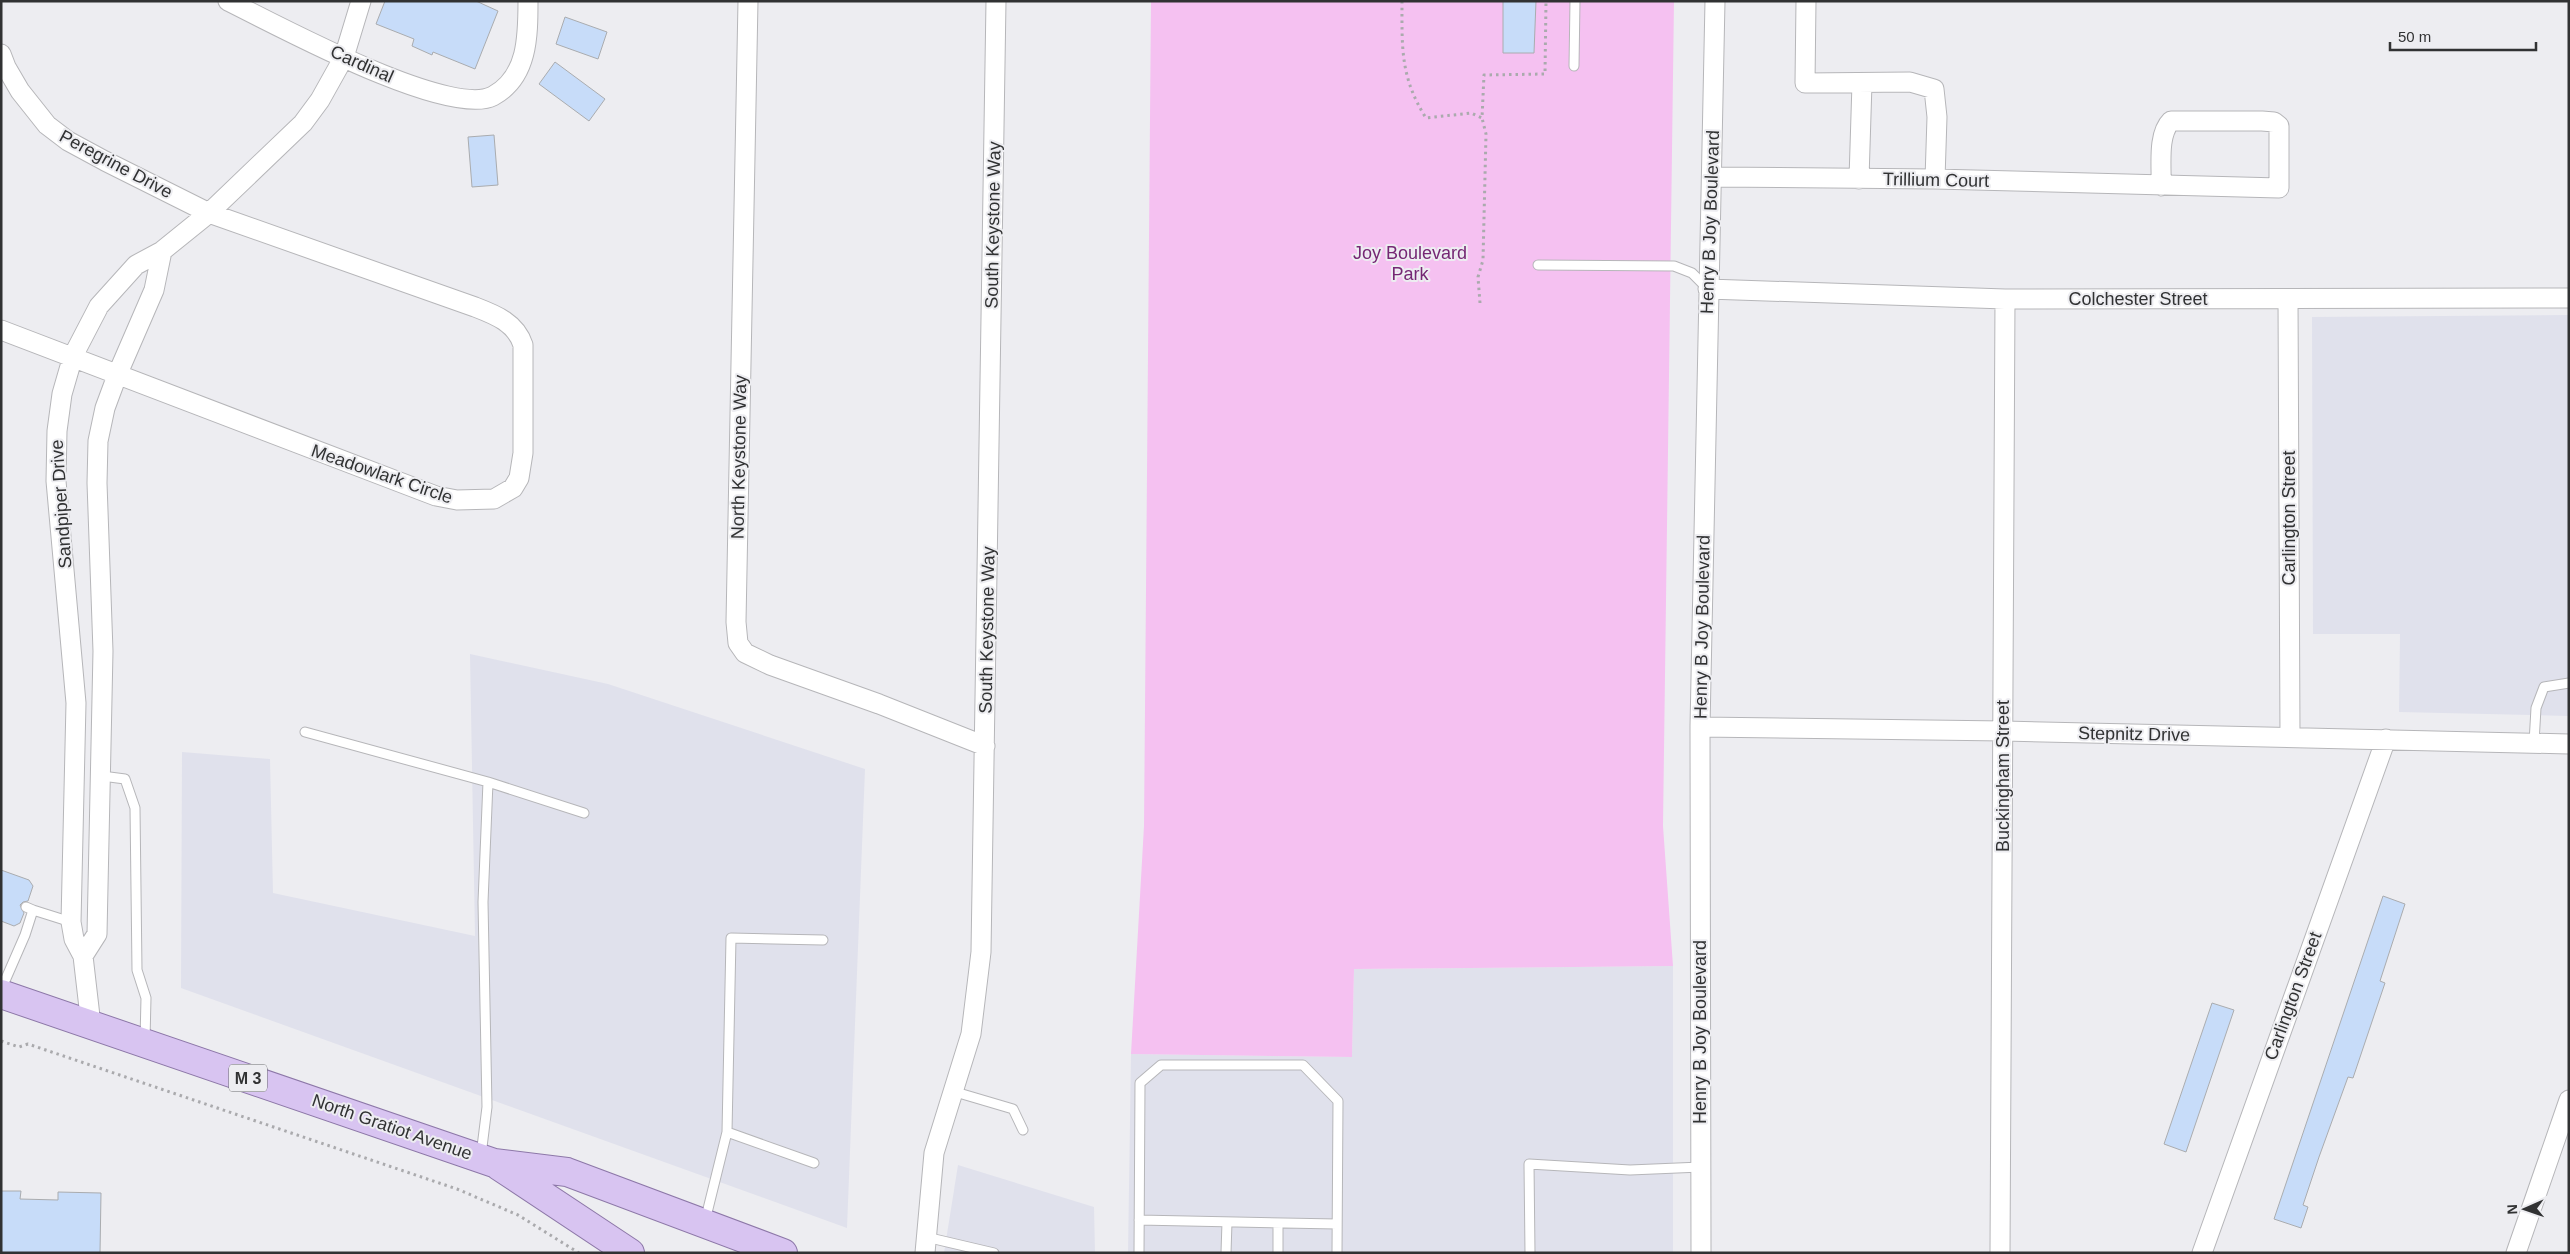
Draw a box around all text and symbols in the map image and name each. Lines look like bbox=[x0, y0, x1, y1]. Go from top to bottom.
scale bar bbox=[2390, 20, 2536, 52]
text: 50 m bbox=[2398, 28, 2431, 45]
street label: Cardinal bbox=[327, 41, 397, 87]
street label: Peregrine Drive bbox=[56, 126, 176, 202]
street label: Henry B Joy Boulevard bbox=[1697, 130, 1723, 314]
street label: South Keystone Way bbox=[982, 141, 1004, 309]
street label: Trillium Court bbox=[1883, 169, 1989, 191]
park label: Joy Boulevard Park bbox=[1353, 243, 1467, 284]
street label: Colchester Street bbox=[2068, 289, 2208, 309]
street label: North Keystone Way bbox=[728, 375, 750, 539]
street label: Sandpiper Drive bbox=[47, 439, 75, 569]
street label: Meadowlark Circle bbox=[309, 440, 455, 508]
street label: Carlington Street bbox=[2279, 450, 2299, 586]
street label: Henry B Joy Boulevard bbox=[1690, 535, 1714, 719]
street label: South Keystone Way bbox=[976, 546, 998, 714]
street label: Buckingham Street bbox=[1993, 700, 2013, 852]
street label: Stepnitz Drive bbox=[2078, 723, 2190, 745]
street label: Carlington Street bbox=[2261, 929, 2325, 1063]
street label: Henry B Joy Boulevard bbox=[1690, 940, 1710, 1124]
road number: M 3 bbox=[229, 1064, 267, 1092]
street label: North Gratiot Avenue bbox=[309, 1090, 475, 1164]
north arrow bbox=[2500, 1184, 2550, 1234]
text: N bbox=[2504, 1204, 2520, 1215]

